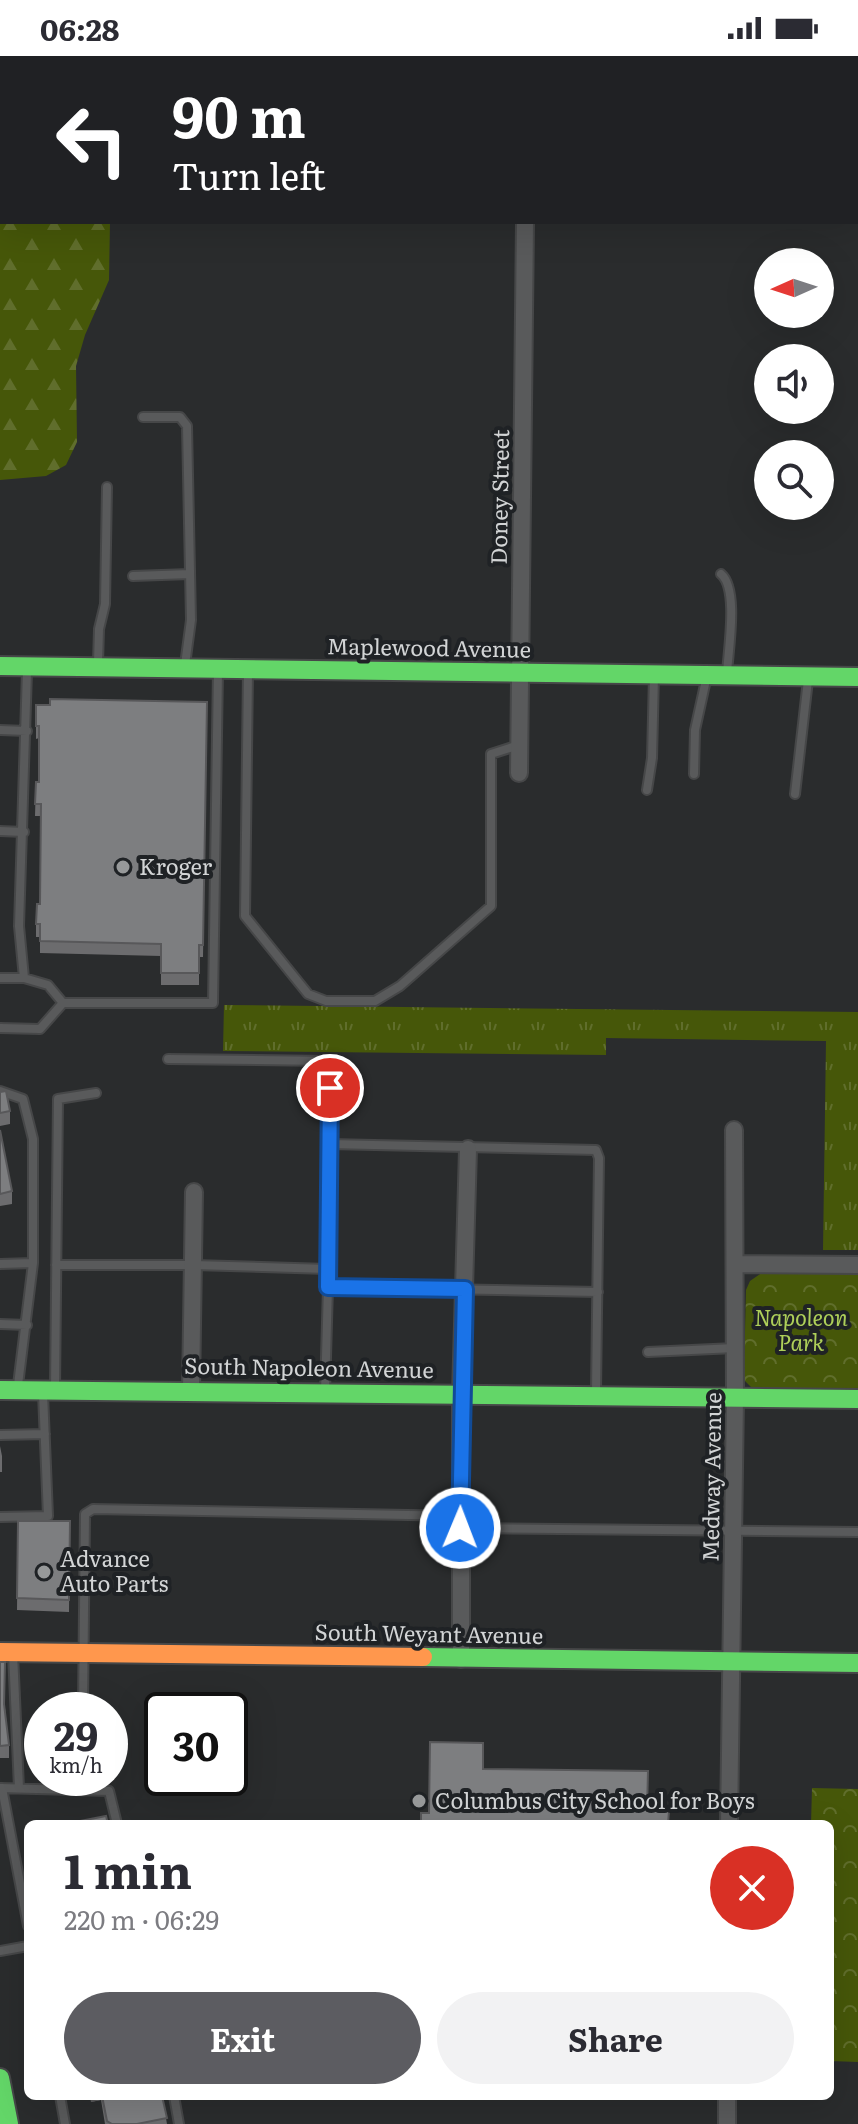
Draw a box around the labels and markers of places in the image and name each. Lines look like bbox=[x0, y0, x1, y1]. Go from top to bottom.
place label: Kroger bbox=[139, 849, 213, 882]
marker: Kroger bbox=[114, 858, 132, 876]
pin bbox=[296, 1054, 364, 1122]
place label: Advance Auto Parts bbox=[60, 1541, 168, 1599]
marker: Advance Auto Parts bbox=[35, 1563, 53, 1581]
place label: Columbus City School for Boys bbox=[435, 1783, 755, 1816]
marker: Columbus City School for Boys bbox=[410, 1792, 428, 1810]

